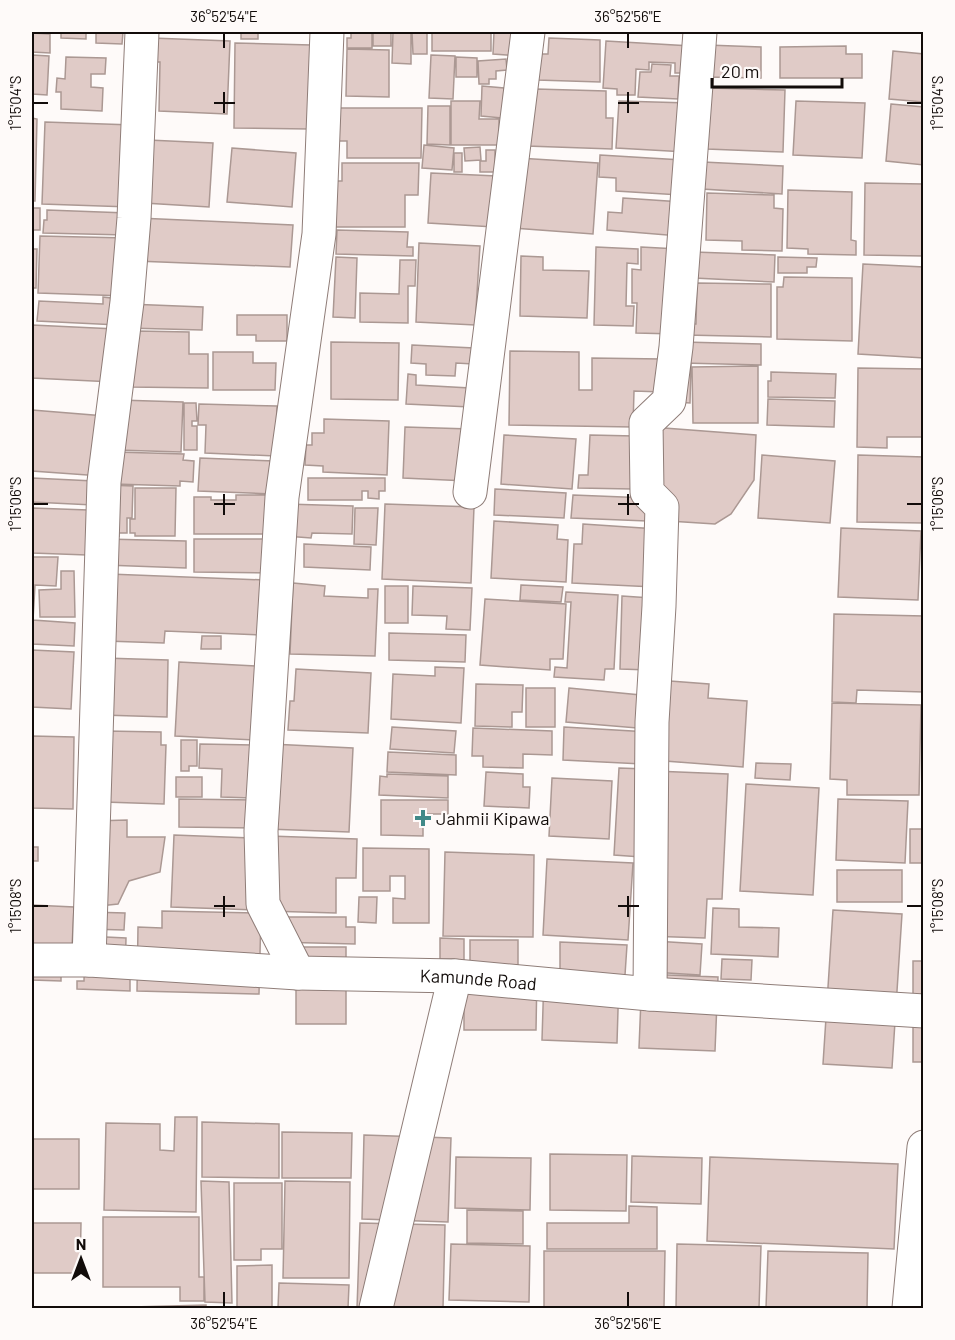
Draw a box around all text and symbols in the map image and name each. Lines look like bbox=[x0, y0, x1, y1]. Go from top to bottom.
text: 36°52'54"E bbox=[190, 7, 258, 25]
text: 36°52'56"E bbox=[594, 7, 662, 25]
scale bar bbox=[712, 51, 842, 89]
text: 20 m bbox=[721, 60, 759, 82]
text: 1°15'04"S bbox=[6, 75, 24, 131]
text: 1°15'04"S bbox=[928, 75, 946, 131]
text: 1°15'06"S bbox=[6, 477, 24, 531]
text: 1°15'06"S bbox=[928, 477, 946, 531]
place label: Jahmii Kipawa bbox=[436, 807, 550, 829]
marker: Jahmii Kipawa bbox=[414, 809, 432, 827]
text: 1°15'08"S bbox=[6, 879, 24, 933]
text: 1°15'08"S bbox=[928, 879, 946, 933]
street label: Kamunde Road bbox=[420, 964, 538, 995]
north arrow bbox=[51, 1229, 111, 1289]
text: N bbox=[76, 1234, 86, 1253]
text: 36°52'54"E bbox=[190, 1314, 258, 1332]
text: 36°52'56"E bbox=[594, 1314, 662, 1332]

